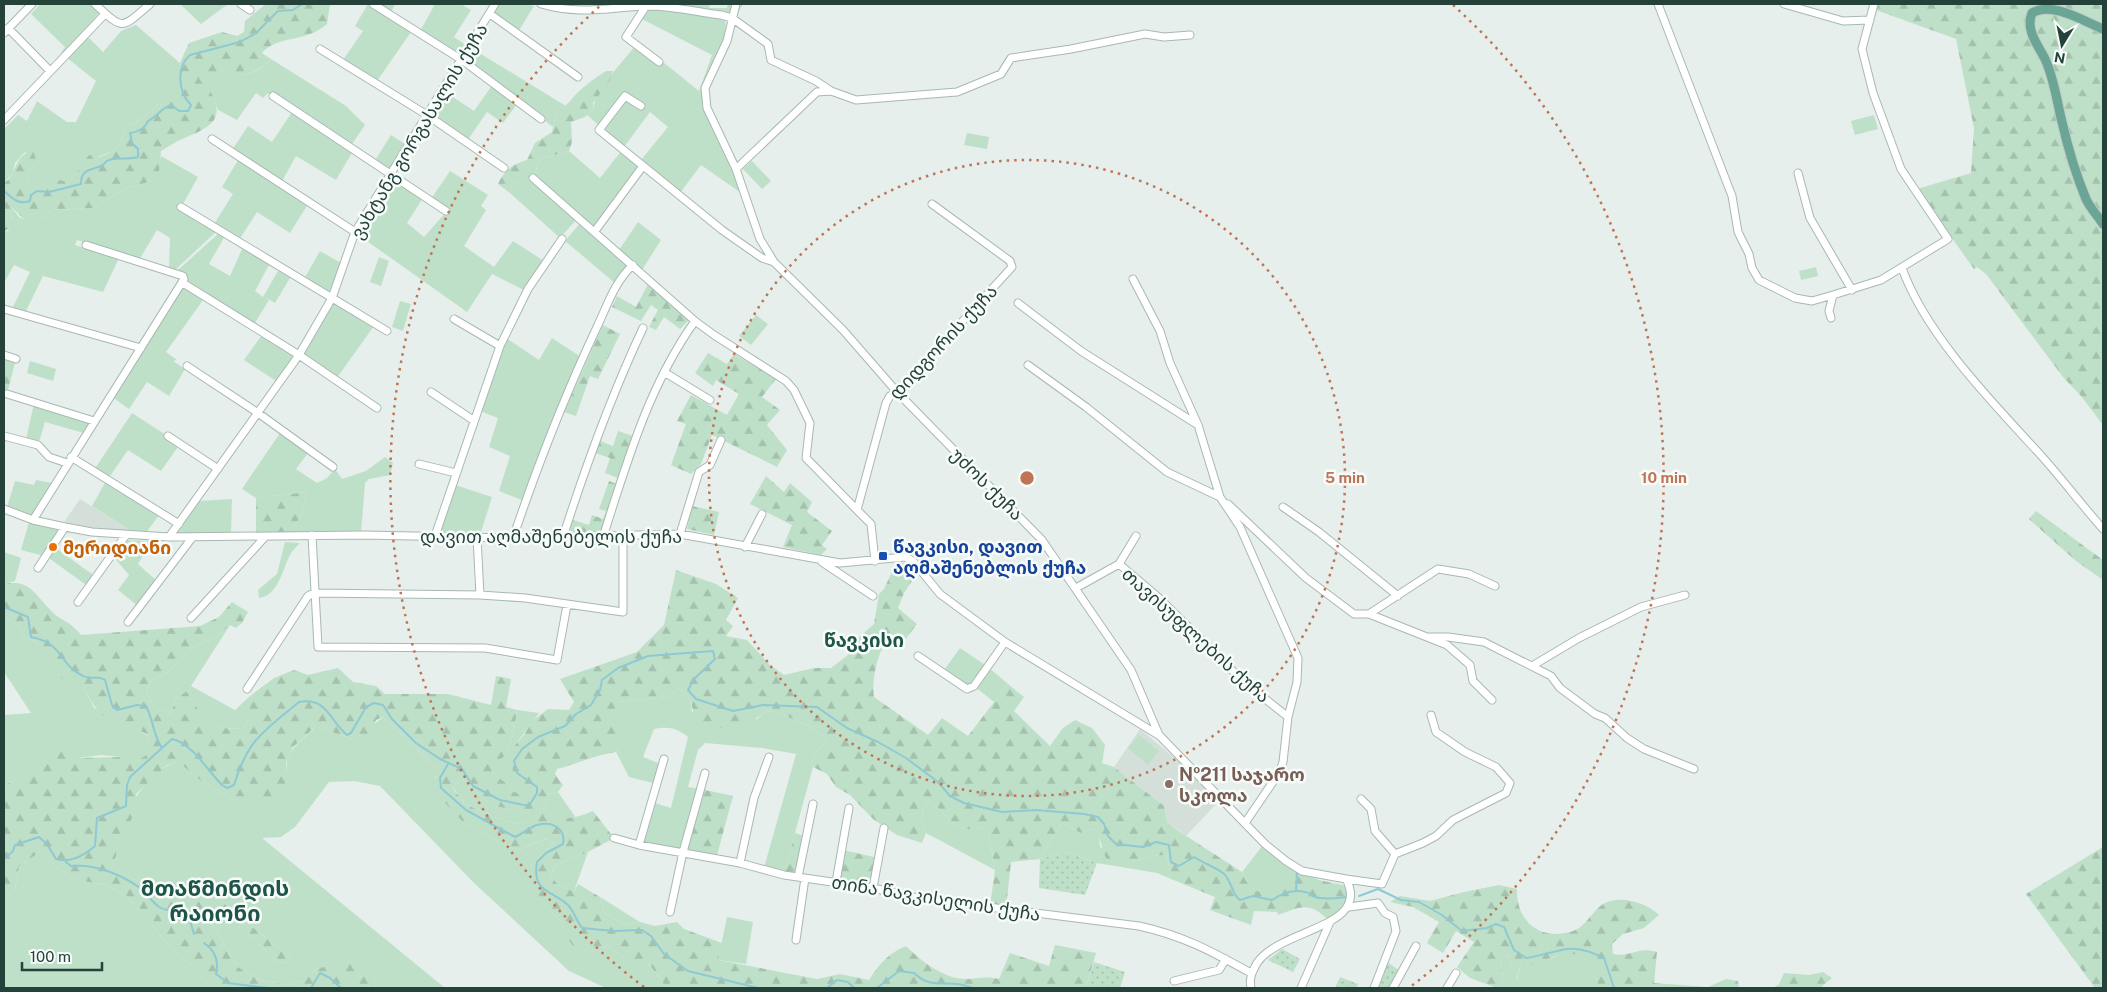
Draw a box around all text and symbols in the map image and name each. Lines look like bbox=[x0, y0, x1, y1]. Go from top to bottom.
street label: ვახტანგ გორგასალის ქუჩა bbox=[346, 19, 493, 243]
north arrow bbox=[2037, 20, 2087, 70]
text: N bbox=[2053, 49, 2067, 67]
street label: დიდგორის ქუჩა bbox=[885, 280, 1002, 404]
street label: უძოს ქუჩა bbox=[946, 444, 1027, 525]
centre of rings bbox=[1018, 469, 1036, 487]
text: 5 min bbox=[1325, 469, 1365, 486]
text: 10 min bbox=[1641, 469, 1687, 486]
street label: დავით აღმაშენებელის ქუჩა bbox=[420, 526, 682, 548]
place label: წავკისი, დავით აღმაშენებლის ქუჩა bbox=[893, 536, 1086, 579]
place label: მერიდიანი bbox=[63, 537, 171, 559]
marker: მერიდიანი bbox=[47, 541, 59, 553]
marker: წავკისი, დავით აღმაშენებლის ქუჩა bbox=[877, 550, 889, 562]
street label: თავისუფლების ქუჩა bbox=[1117, 563, 1274, 708]
district label: წავკისი bbox=[824, 629, 904, 652]
place label: №211 საჯარო სკოლა bbox=[1179, 764, 1305, 807]
marker: №211 საჯარო სკოლა bbox=[1163, 778, 1175, 790]
street label: თინა წავკისელის ქუჩა bbox=[830, 871, 1042, 926]
district label: მთაწმინდის რაიონი bbox=[141, 875, 289, 926]
scale bar bbox=[22, 940, 102, 972]
text: 100 m bbox=[30, 948, 71, 965]

